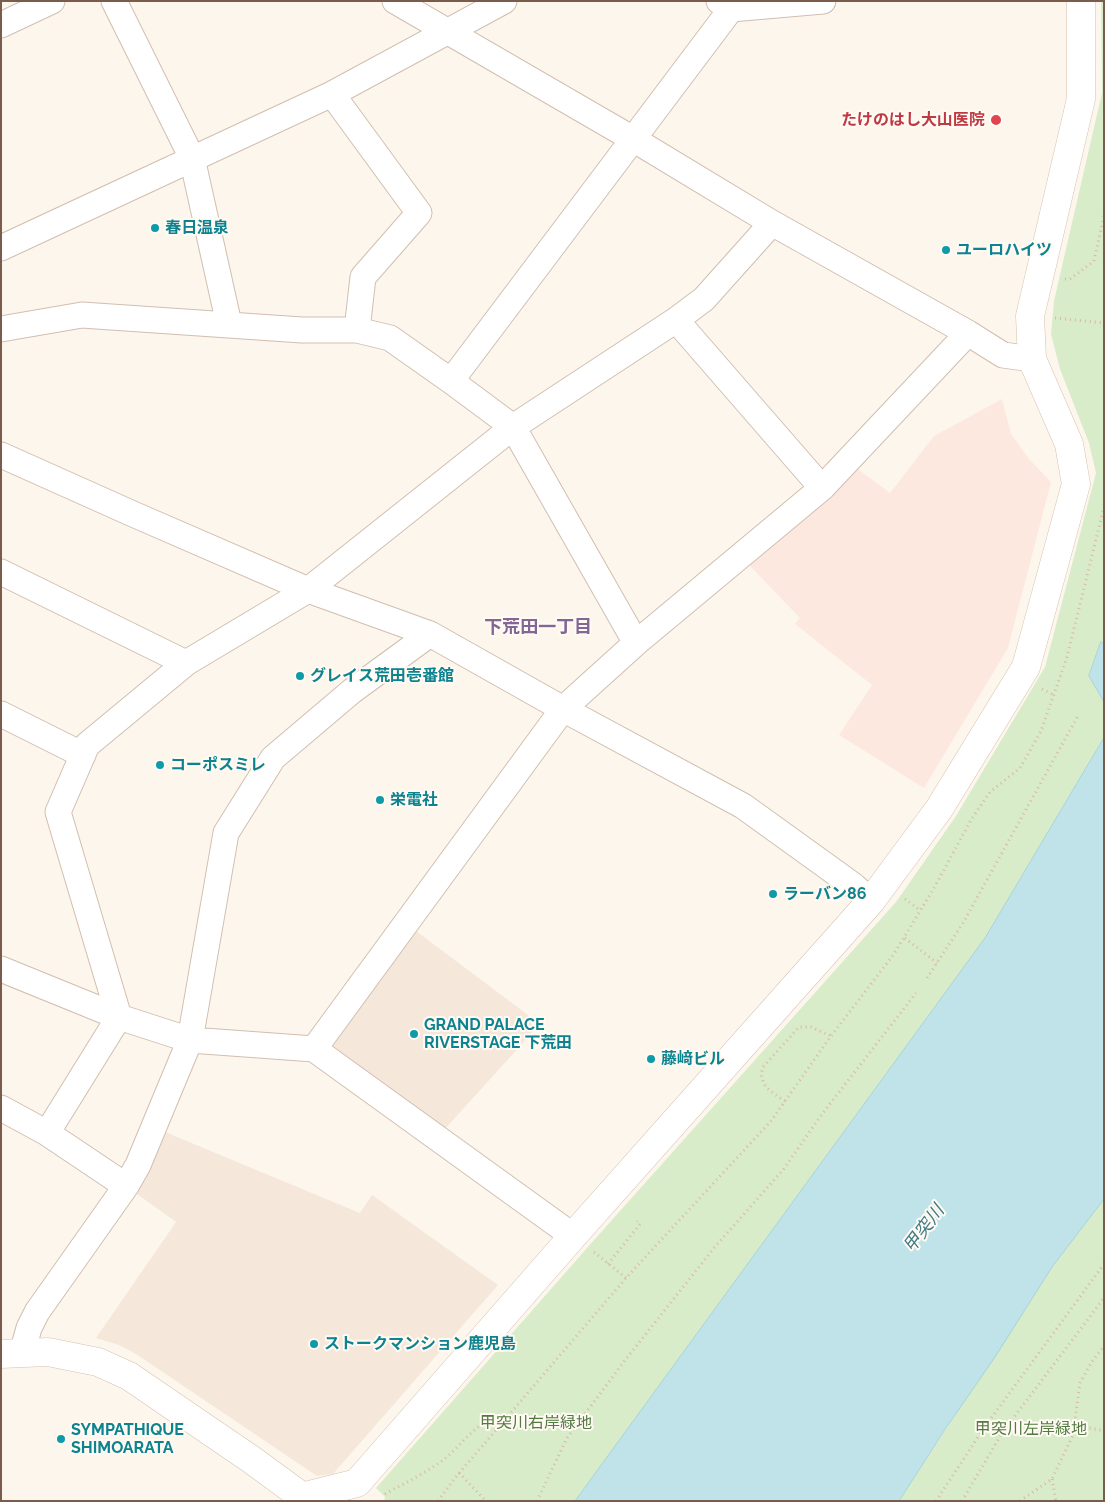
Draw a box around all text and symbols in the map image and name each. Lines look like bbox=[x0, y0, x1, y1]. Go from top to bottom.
place label: たけのはし大山医院 bbox=[841, 110, 985, 130]
marker: たけのはし大山医院 bbox=[989, 113, 1003, 127]
place label: 春日温泉 bbox=[165, 218, 229, 238]
marker: 春日温泉 bbox=[149, 222, 161, 234]
place label: ユーロハイツ bbox=[956, 240, 1052, 260]
marker: ユーロハイツ bbox=[940, 244, 952, 256]
district label: 下荒田一丁目 bbox=[484, 617, 592, 639]
place label: グレイス荒田壱番館 bbox=[310, 666, 454, 686]
marker: グレイス荒田壱番館 bbox=[294, 670, 306, 682]
place label: コーポスミレ bbox=[170, 755, 266, 775]
marker: コーポスミレ bbox=[154, 759, 166, 771]
place label: 栄電社 bbox=[390, 790, 438, 810]
marker: 栄電社 bbox=[374, 794, 386, 806]
place label: ラーバン86 bbox=[783, 884, 866, 904]
marker: ラーバン86 bbox=[767, 888, 779, 900]
place label: GRAND PALACE RIVERSTAGE 下荒田 bbox=[424, 1015, 572, 1053]
marker: GRAND PALACE RIVERSTAGE 下荒田 bbox=[408, 1028, 420, 1040]
place label: 藤﨑ビル bbox=[661, 1049, 725, 1069]
marker: 藤﨑ビル bbox=[645, 1053, 657, 1065]
water label: 甲突川 bbox=[899, 1201, 949, 1257]
place label: ストークマンション鹿児島 bbox=[324, 1334, 516, 1354]
marker: ストークマンション鹿児島 bbox=[308, 1338, 320, 1350]
park label: 甲突川右岸緑地 bbox=[480, 1413, 592, 1433]
park label: 甲突川左岸緑地 bbox=[975, 1419, 1087, 1439]
place label: SYMPATHIQUE SHIMOARATA bbox=[71, 1420, 184, 1458]
marker: SYMPATHIQUE SHIMOARATA bbox=[55, 1433, 67, 1445]

